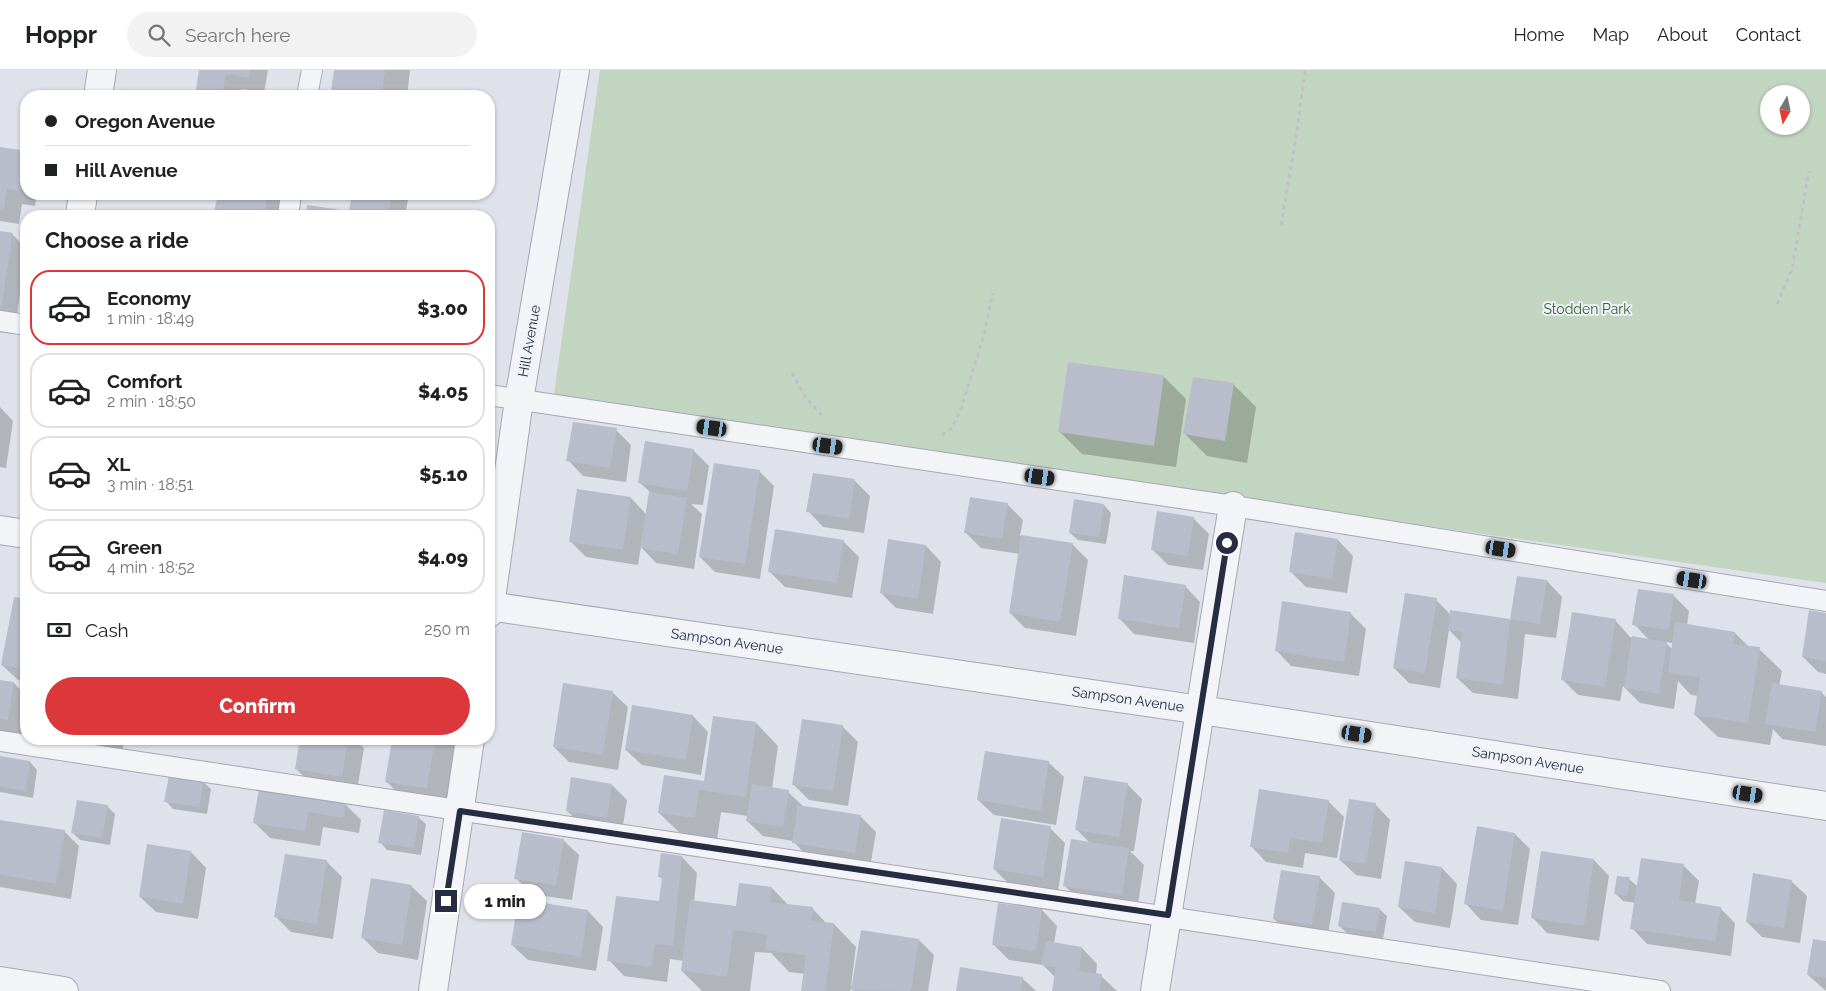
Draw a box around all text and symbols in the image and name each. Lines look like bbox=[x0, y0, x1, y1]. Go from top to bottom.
search box bbox=[127, 12, 477, 57]
text: Hoppr bbox=[25, 20, 97, 49]
icon: search bbox=[145, 21, 173, 49]
text: Search here bbox=[185, 24, 290, 46]
text: Home bbox=[1513, 24, 1564, 45]
text: Map bbox=[1592, 24, 1629, 45]
text: About bbox=[1657, 24, 1708, 45]
text: Contact bbox=[1736, 24, 1801, 45]
north arrow bbox=[1760, 85, 1810, 135]
map controls bbox=[1760, 85, 1810, 135]
text: Oregon Avenue bbox=[75, 110, 215, 132]
text: Hill Avenue bbox=[75, 159, 178, 181]
text: Choose a ride bbox=[45, 227, 189, 253]
icon: car bbox=[47, 285, 92, 330]
text: Economy bbox=[107, 287, 191, 309]
text: $3.00 bbox=[417, 297, 468, 319]
park label: Stodden Park bbox=[1543, 301, 1631, 317]
street label: Hill Avenue bbox=[515, 304, 543, 378]
text: 1 min · 18:49 bbox=[107, 309, 194, 328]
icon: car bbox=[47, 368, 92, 413]
text: Comfort bbox=[107, 370, 182, 392]
text: $4.05 bbox=[418, 380, 468, 402]
text: 2 min · 18:50 bbox=[107, 392, 196, 411]
car bbox=[696, 418, 727, 438]
car bbox=[812, 436, 843, 456]
icon: car bbox=[47, 451, 92, 496]
text: XL bbox=[107, 453, 130, 475]
text: $5.10 bbox=[419, 463, 468, 485]
car bbox=[1024, 467, 1055, 487]
text: 3 min · 18:51 bbox=[107, 475, 193, 494]
route start bbox=[1216, 532, 1238, 554]
icon: car bbox=[47, 534, 92, 579]
text: Green bbox=[107, 536, 162, 558]
car bbox=[1485, 539, 1516, 559]
text: $4.09 bbox=[417, 546, 468, 568]
text: 4 min · 18:52 bbox=[107, 558, 195, 577]
car bbox=[1676, 570, 1707, 590]
icon: cash bbox=[45, 616, 73, 644]
text: Cash bbox=[85, 619, 129, 641]
text: 250 m bbox=[424, 620, 470, 639]
street label: Sampson Avenue bbox=[670, 625, 784, 657]
button: Confirm bbox=[45, 677, 470, 735]
street label: Sampson Avenue bbox=[1071, 683, 1185, 715]
car bbox=[1341, 724, 1372, 744]
street label: Sampson Avenue bbox=[1471, 743, 1585, 777]
car bbox=[1732, 784, 1763, 804]
callout: 1 min bbox=[464, 884, 546, 918]
route end bbox=[435, 890, 457, 912]
text: 1 min bbox=[484, 892, 526, 911]

